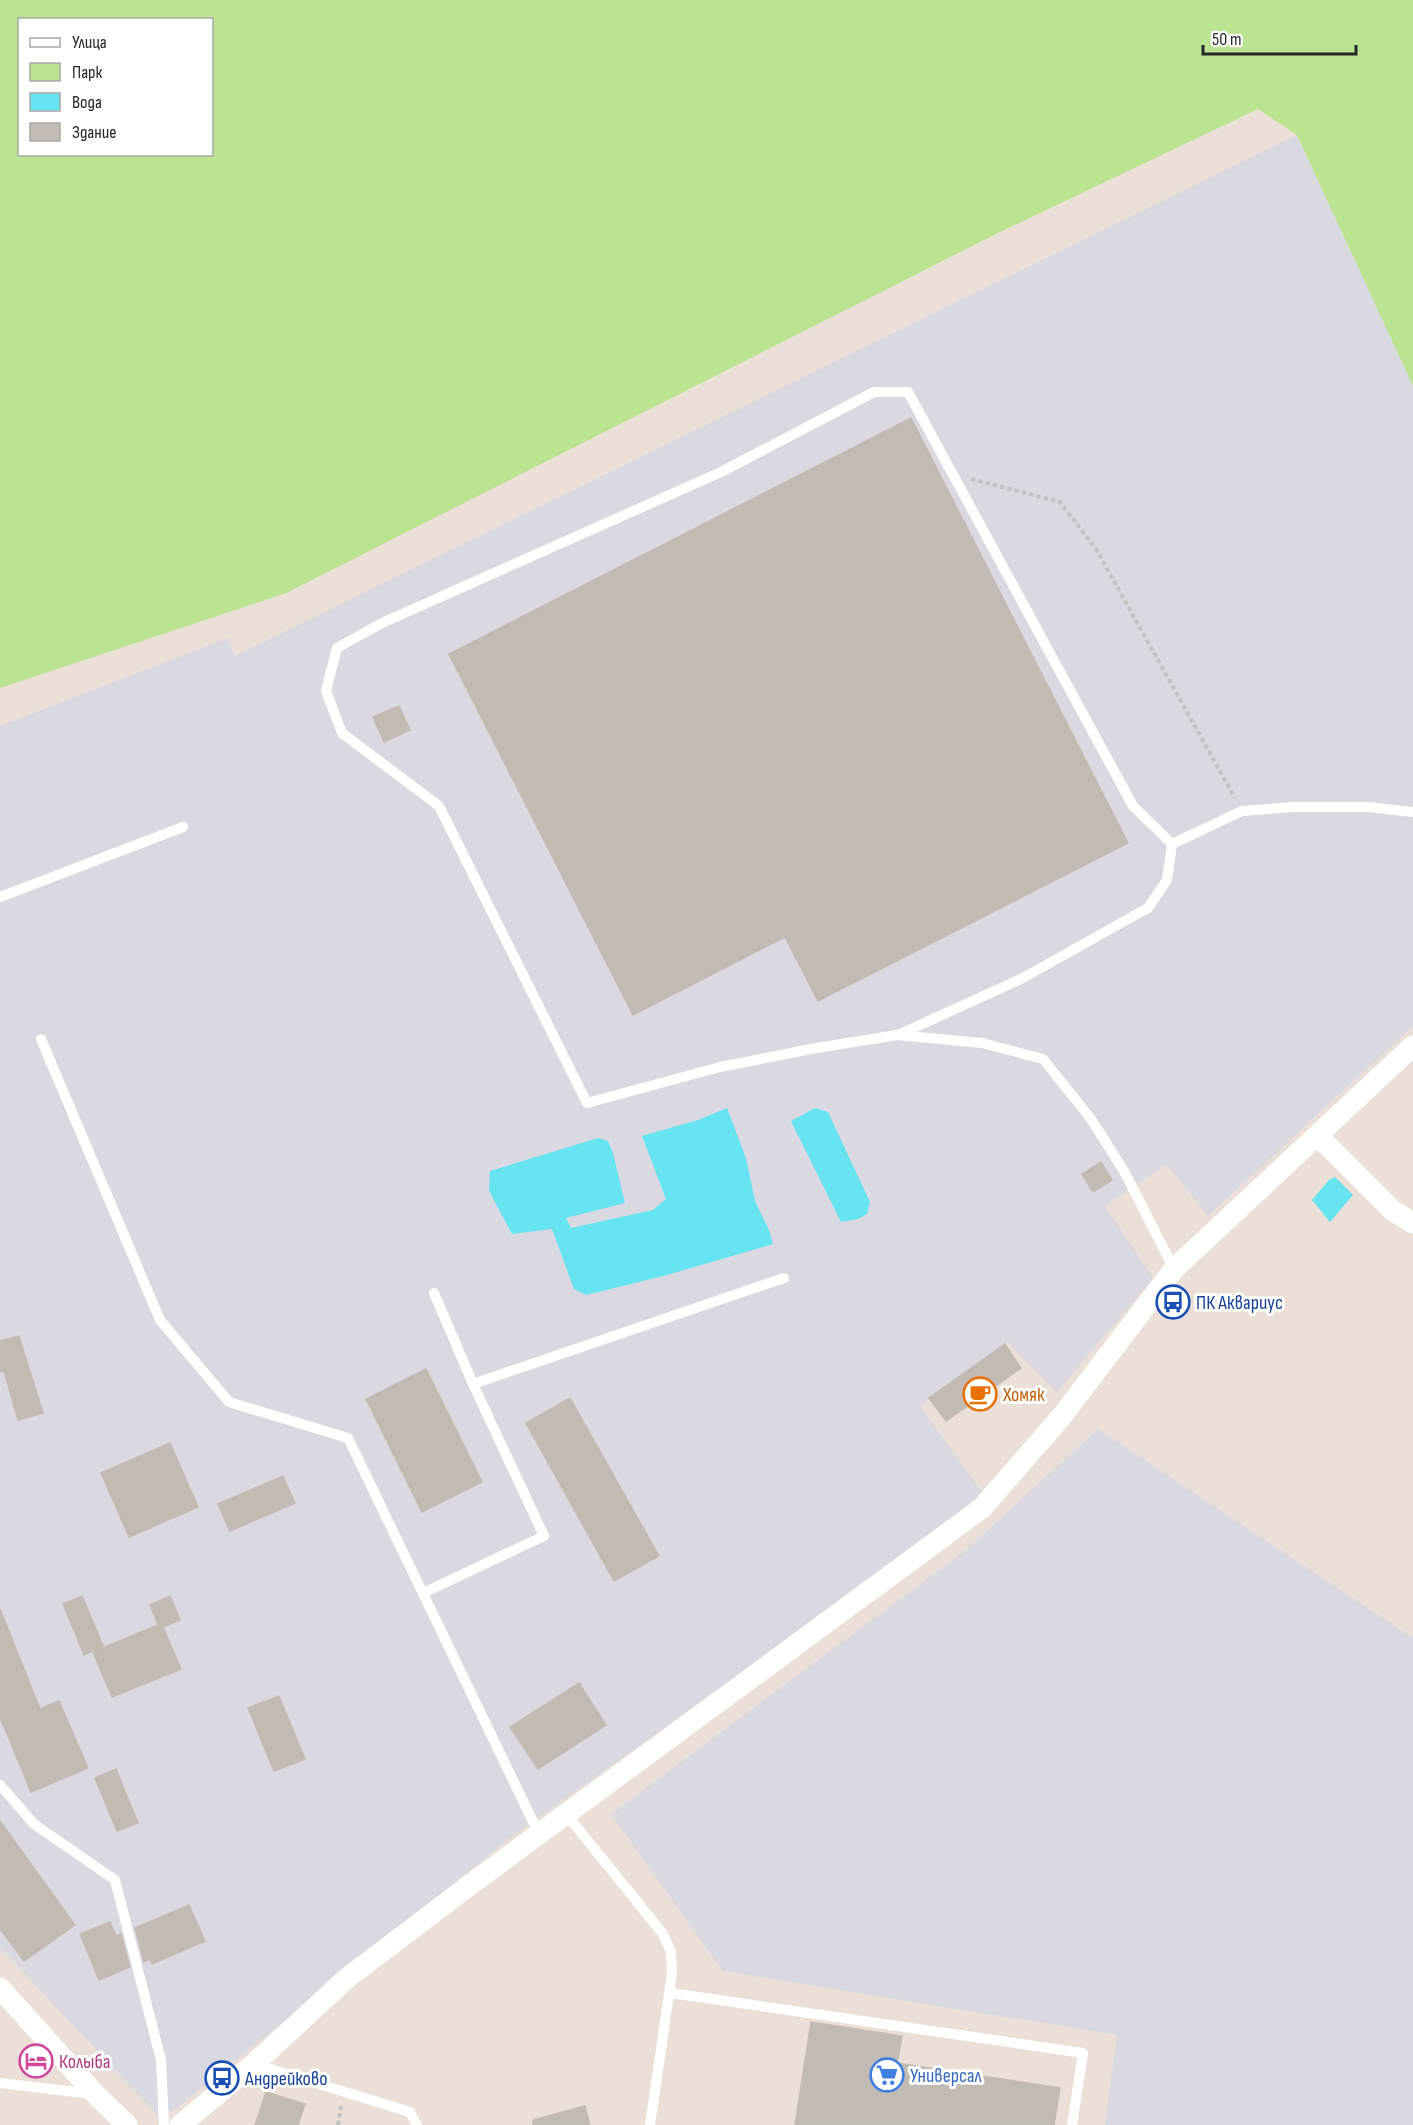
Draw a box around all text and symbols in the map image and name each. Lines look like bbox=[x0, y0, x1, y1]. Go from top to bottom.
legend bbox=[18, 18, 213, 156]
scale bar bbox=[1203, 18, 1356, 56]
text: 50 m bbox=[1212, 29, 1242, 50]
text: Улица bbox=[72, 32, 107, 53]
text: Парк bbox=[72, 62, 103, 83]
text: Вода bbox=[72, 92, 102, 113]
text: Здание bbox=[72, 122, 117, 143]
bus stop icon: ПК Аквариус bbox=[1155, 1284, 1191, 1320]
place label: ПК Аквариус bbox=[1196, 1291, 1283, 1315]
cafe icon: Хомяк bbox=[962, 1376, 998, 1412]
place label: Хомяк bbox=[1002, 1383, 1045, 1407]
hotel icon: Колыба bbox=[18, 2043, 54, 2079]
place label: Колыба bbox=[59, 2050, 110, 2074]
supermarket icon: Универсал bbox=[869, 2057, 905, 2093]
bus stop icon: Андрейково bbox=[204, 2060, 240, 2096]
place label: Универсал bbox=[910, 2064, 981, 2088]
place label: Андрейково bbox=[244, 2067, 328, 2091]

